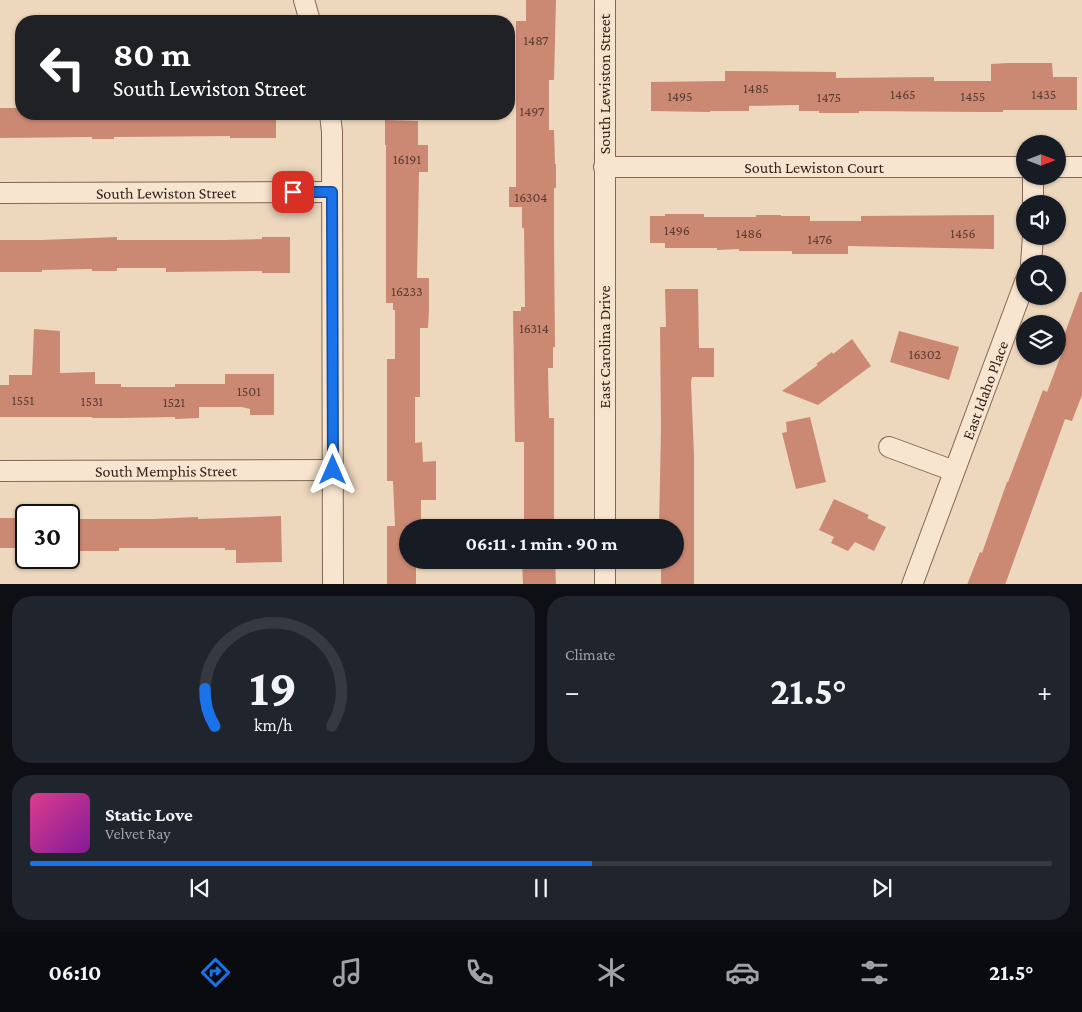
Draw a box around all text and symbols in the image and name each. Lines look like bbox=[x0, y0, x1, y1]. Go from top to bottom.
street label: South Lewiston Street bbox=[596, 13, 613, 154]
house number: 1487 bbox=[523, 32, 549, 48]
icon: left bbox=[30, 35, 95, 100]
text: 80 m bbox=[113, 35, 191, 74]
text: South Lewiston Street bbox=[113, 76, 306, 101]
house number: 1485 bbox=[743, 80, 769, 96]
house number: 1465 bbox=[890, 86, 916, 102]
house number: 1435 bbox=[1032, 86, 1056, 102]
house number: 1495 bbox=[667, 88, 693, 104]
house number: 1455 bbox=[961, 88, 985, 104]
house number: 1475 bbox=[817, 89, 841, 105]
house number: 1497 bbox=[520, 103, 545, 119]
north arrow bbox=[1016, 135, 1066, 185]
map controls bbox=[1016, 135, 1066, 365]
house number: 16191 bbox=[393, 151, 421, 167]
street label: South Lewiston Court bbox=[744, 159, 884, 176]
pin bbox=[272, 171, 314, 213]
icon: arrive bbox=[279, 178, 307, 206]
street label: South Lewiston Street bbox=[96, 184, 237, 201]
house number: 16304 bbox=[515, 189, 547, 205]
button: sound bbox=[1016, 195, 1066, 245]
house number: 1496 bbox=[664, 222, 690, 238]
house number: 1486 bbox=[736, 225, 762, 241]
house number: 1456 bbox=[950, 225, 976, 241]
house number: 1476 bbox=[808, 231, 832, 247]
button: search bbox=[1016, 255, 1066, 305]
house number: 16233 bbox=[391, 283, 423, 299]
street label: East Carolina Drive bbox=[596, 286, 613, 408]
button: layers bbox=[1016, 315, 1066, 365]
house number: 16314 bbox=[519, 320, 549, 336]
street label: East Idaho Place bbox=[959, 338, 1011, 442]
house number: 16302 bbox=[909, 346, 942, 362]
house number: 1501 bbox=[237, 383, 261, 399]
house number: 1551 bbox=[12, 392, 34, 408]
house number: 1531 bbox=[81, 393, 104, 409]
house number: 1521 bbox=[163, 394, 185, 410]
position arrow bbox=[306, 443, 358, 495]
street label: South Memphis Street bbox=[95, 462, 238, 480]
speed limit sign: 30 bbox=[15, 504, 80, 569]
text: 06:11 · 1 min · 90 m bbox=[465, 533, 618, 554]
text: Climate bbox=[565, 646, 615, 663]
text: 19 bbox=[250, 658, 297, 716]
text: 21.5° bbox=[770, 670, 847, 712]
text: − bbox=[565, 676, 580, 707]
text: + bbox=[1037, 676, 1052, 707]
text: km/h bbox=[254, 715, 293, 735]
text: Static Love bbox=[105, 804, 193, 825]
text: Velvet Ray bbox=[105, 825, 171, 842]
icon: previous bbox=[186, 874, 214, 902]
icon: pause bbox=[527, 874, 555, 902]
icon: next bbox=[868, 874, 896, 902]
icon: directions bbox=[198, 955, 233, 990]
icon: music bbox=[330, 955, 365, 990]
icon: phone bbox=[462, 955, 497, 990]
icon: climate bbox=[594, 955, 629, 990]
icon: car bbox=[725, 955, 760, 990]
icon: filters bbox=[857, 955, 892, 990]
text: 06:10 bbox=[48, 960, 101, 985]
text: 21.5° bbox=[989, 960, 1033, 985]

